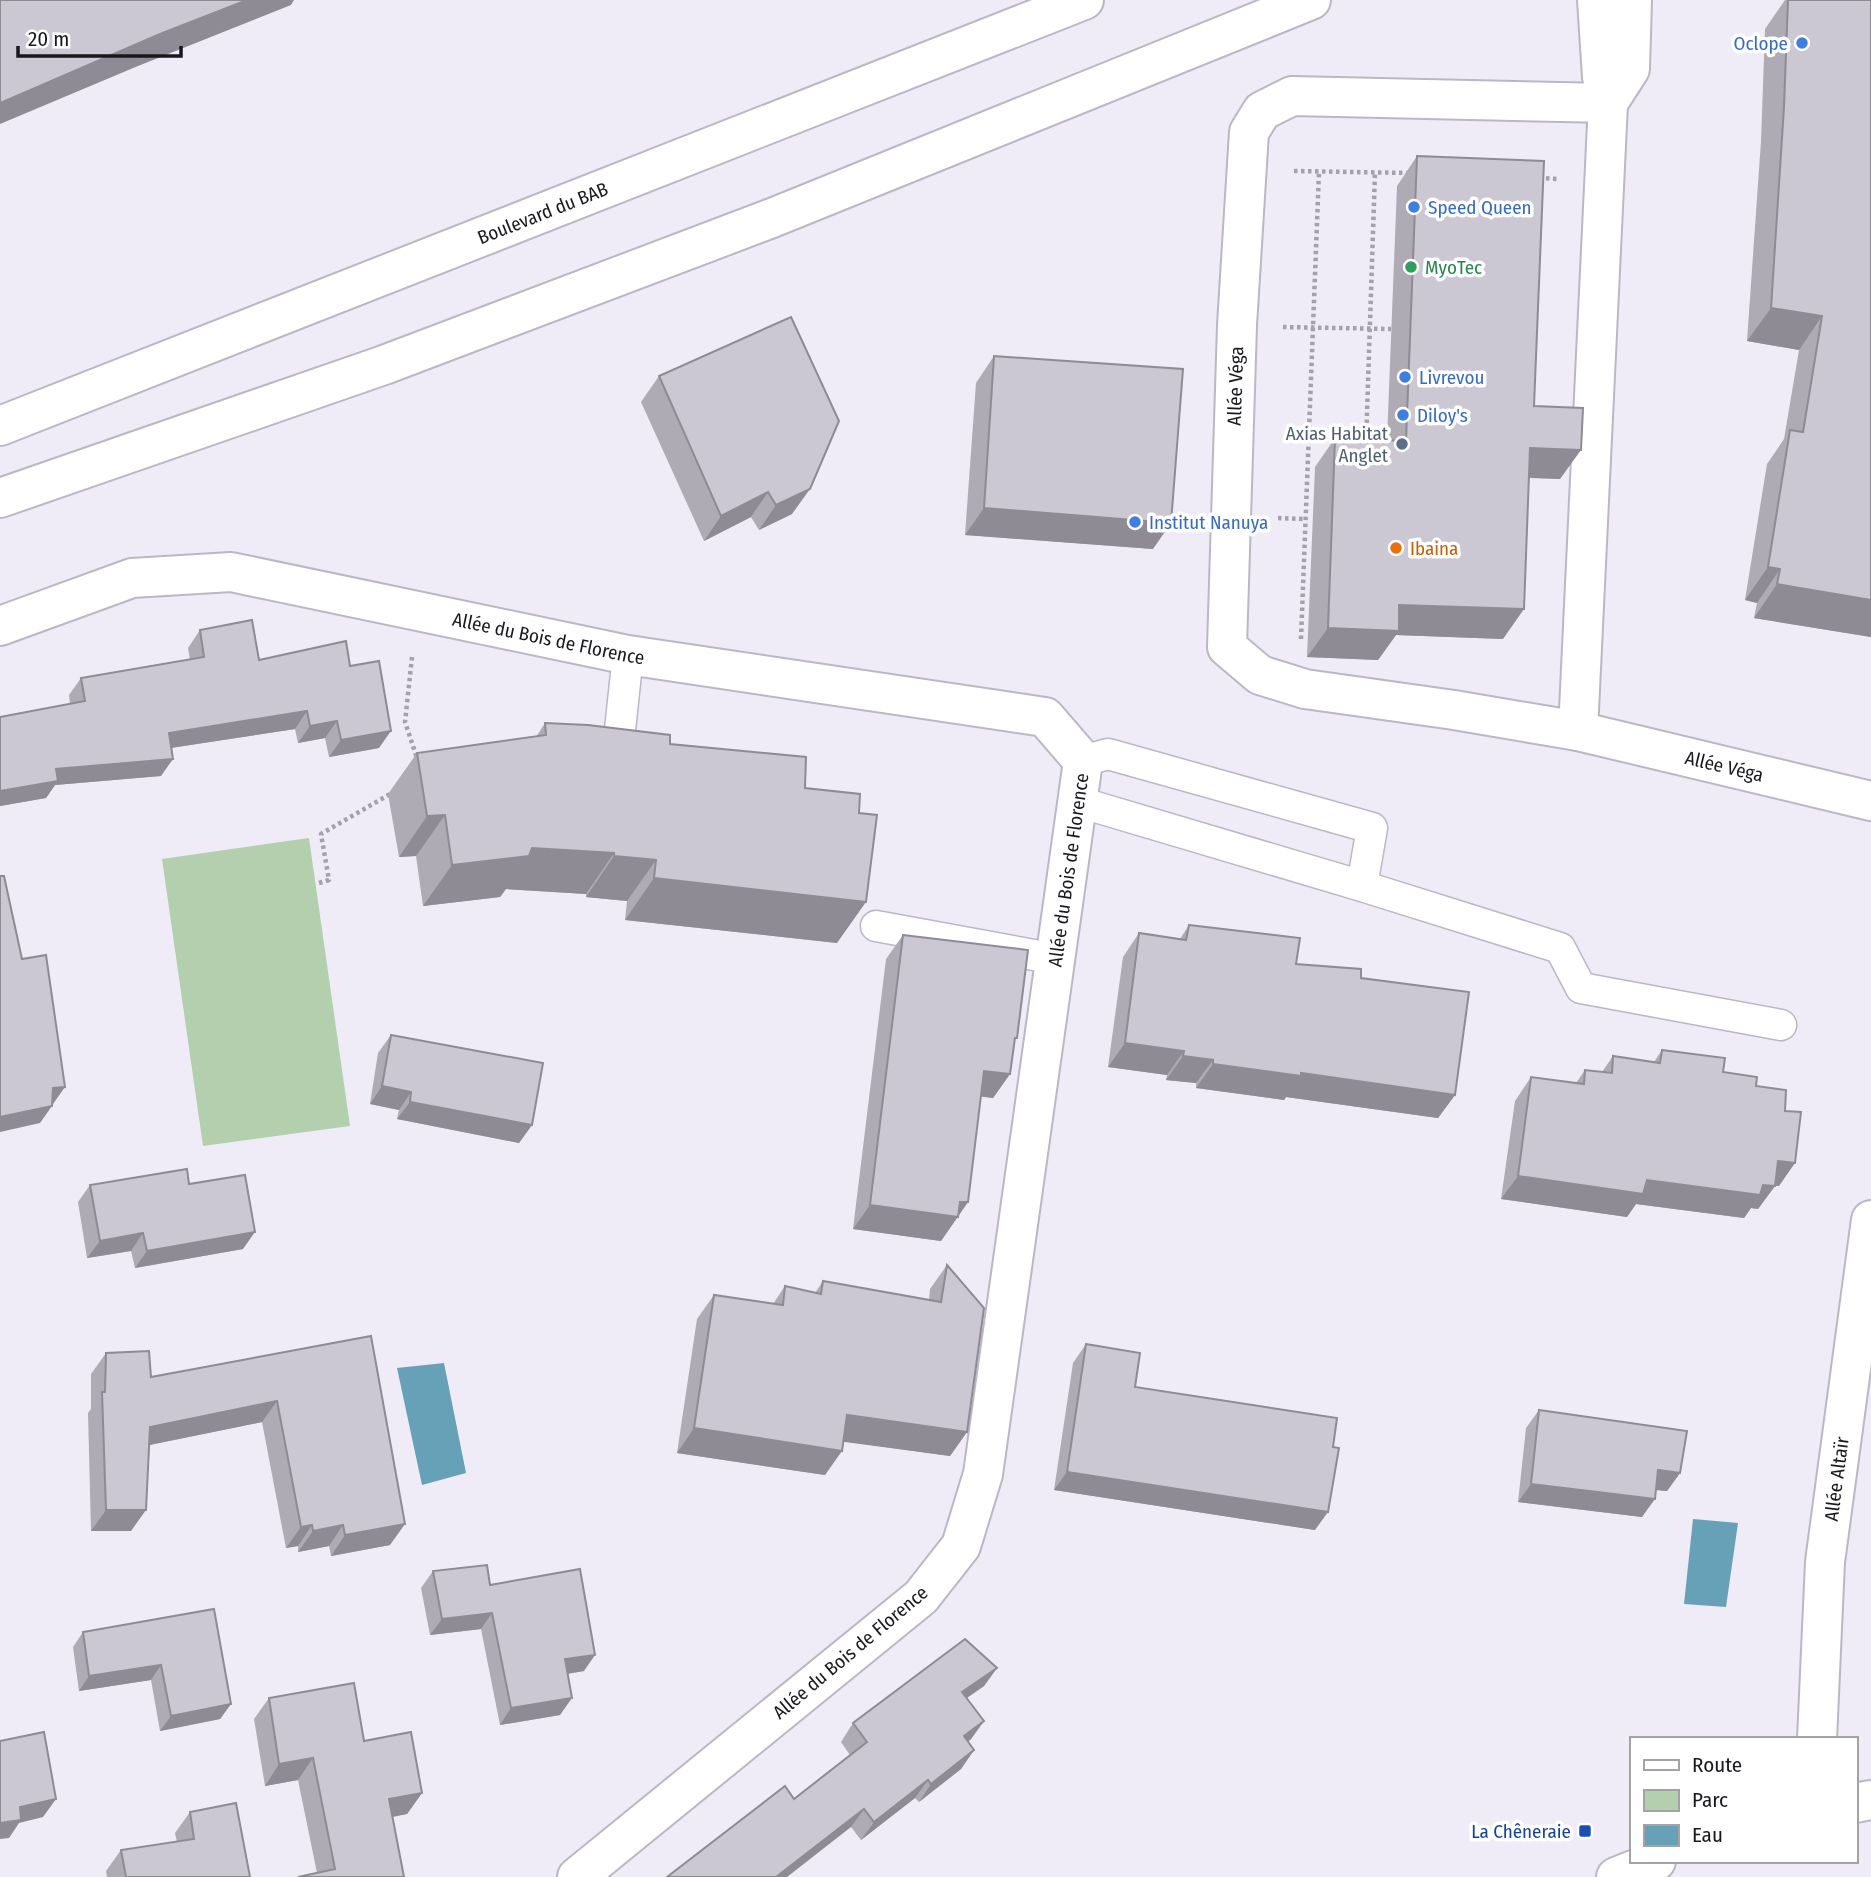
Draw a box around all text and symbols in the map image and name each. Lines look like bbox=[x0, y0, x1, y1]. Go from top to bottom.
scale bar bbox=[18, 14, 180, 58]
text: 20 m bbox=[28, 26, 69, 52]
place label: Oclope bbox=[1734, 32, 1788, 55]
marker: Oclope bbox=[1794, 35, 1810, 51]
street label: Boulevard du BAB bbox=[474, 177, 611, 249]
place label: Speed Queen bbox=[1428, 196, 1532, 219]
marker: Speed Queen bbox=[1406, 199, 1422, 215]
place label: MyoTec bbox=[1425, 256, 1482, 279]
marker: MyoTec bbox=[1403, 259, 1419, 275]
street label: Allée Véga bbox=[1223, 346, 1248, 426]
place label: Livrevou bbox=[1419, 366, 1484, 389]
marker: Livrevou bbox=[1397, 369, 1413, 385]
place label: Diloy's bbox=[1417, 404, 1468, 427]
marker: Diloy's bbox=[1395, 407, 1411, 423]
place label: Axias Habitat Anglet bbox=[1286, 422, 1389, 467]
marker: Axias Habitat Anglet bbox=[1394, 436, 1410, 452]
place label: Institut Nanuya bbox=[1149, 511, 1268, 534]
marker: Institut Nanuya bbox=[1127, 514, 1143, 530]
place label: Ibaina bbox=[1410, 537, 1458, 560]
marker: Ibaina bbox=[1388, 540, 1404, 556]
street label: Allée du Bois de Florence bbox=[450, 608, 646, 669]
street label: Allée Véga bbox=[1683, 746, 1766, 787]
street label: Allée du Bois de Florence bbox=[1044, 772, 1093, 968]
street label: Allée Altaïr bbox=[1820, 1435, 1854, 1523]
street label: Allée du Bois de Florence bbox=[768, 1581, 932, 1724]
legend bbox=[1630, 1737, 1857, 1863]
text: Route bbox=[1692, 1752, 1742, 1778]
text: Parc bbox=[1692, 1787, 1728, 1813]
place label: La Chêneraie bbox=[1471, 1820, 1571, 1843]
text: Eau bbox=[1692, 1822, 1723, 1848]
marker: La Chêneraie bbox=[1577, 1823, 1593, 1839]

